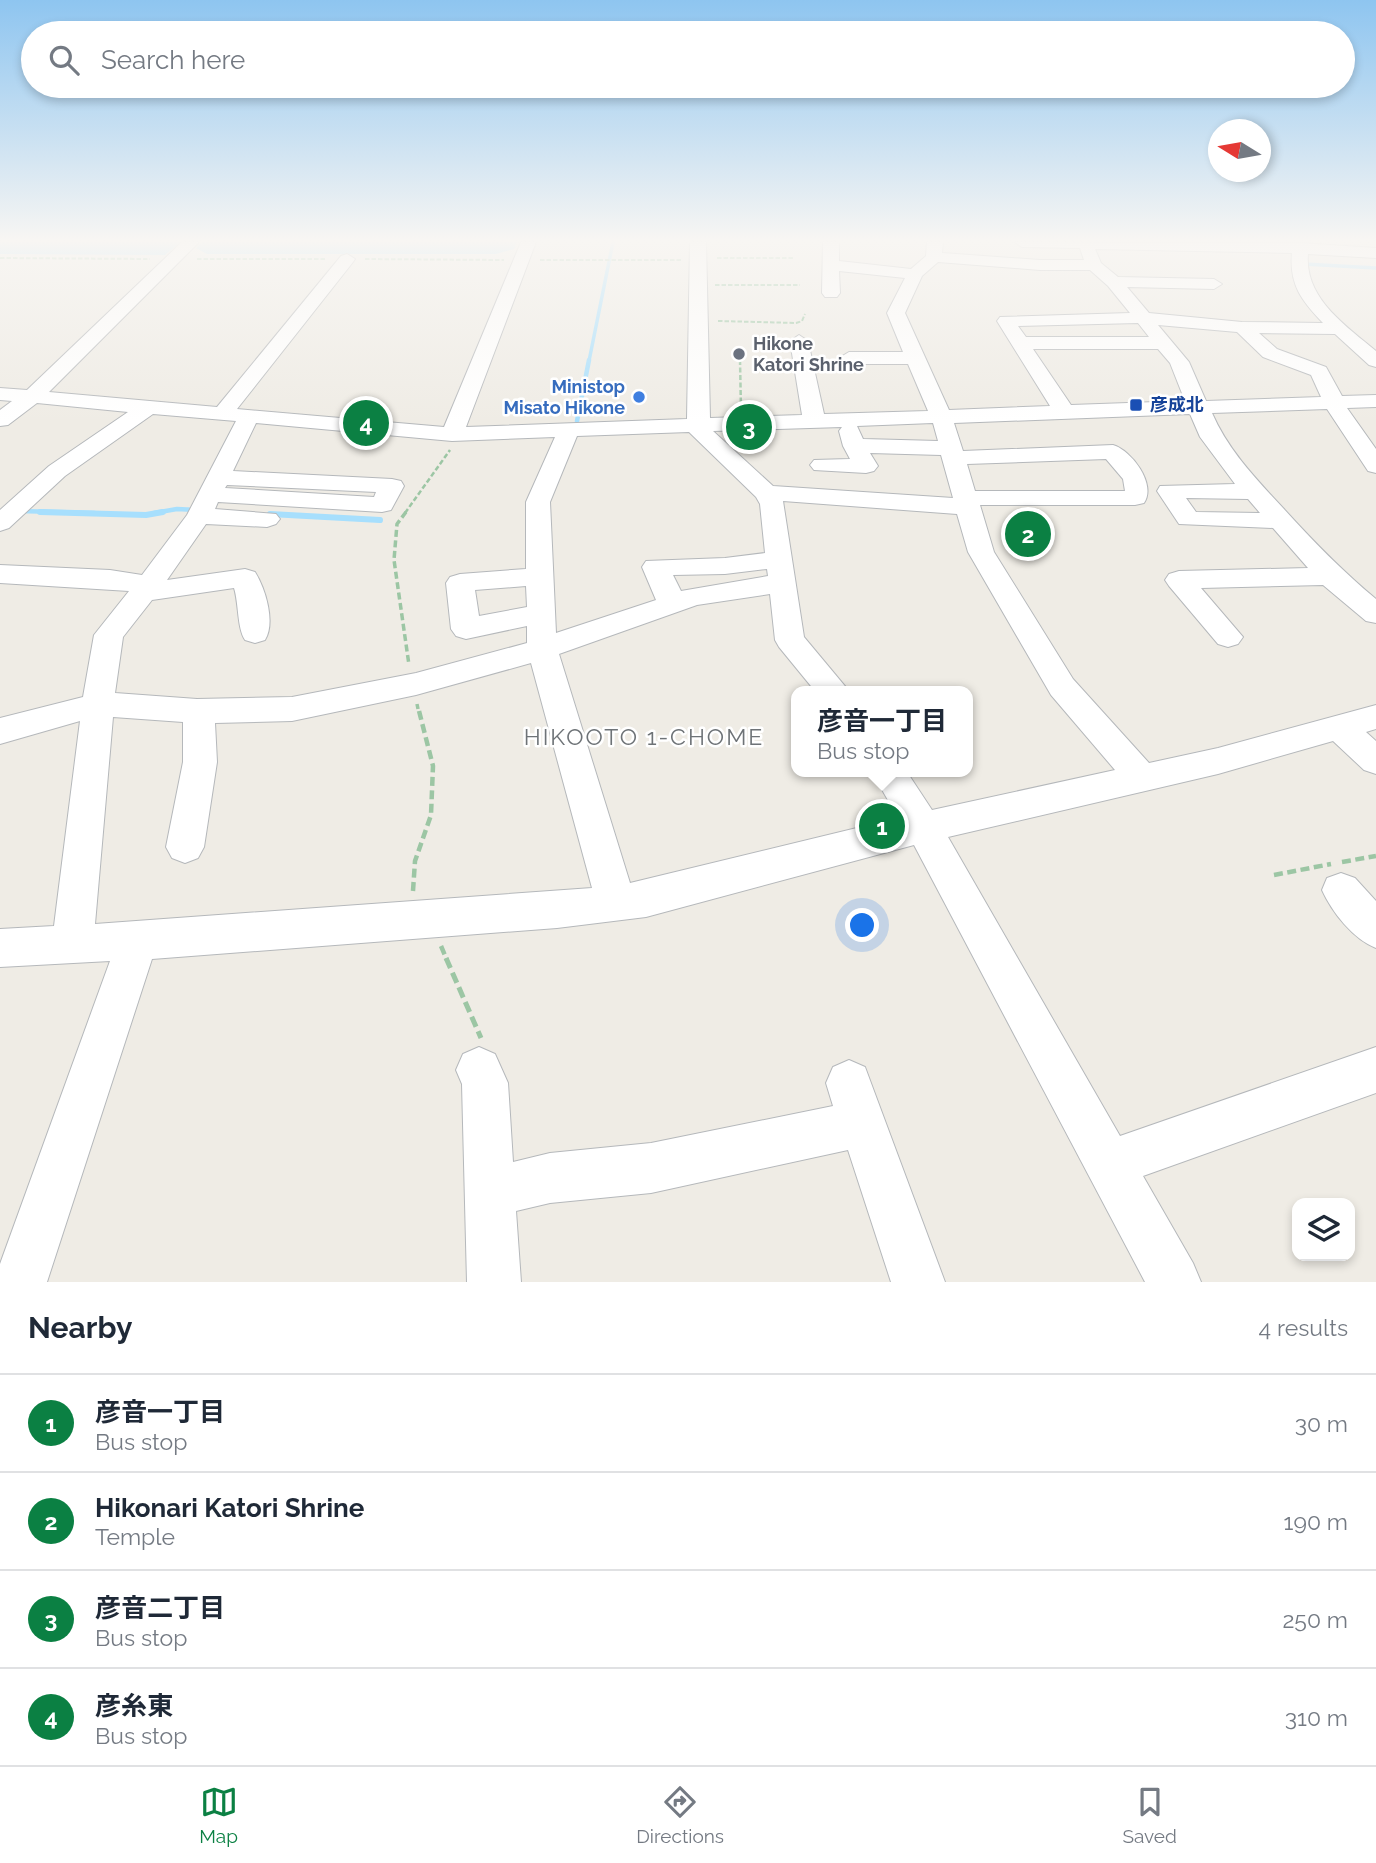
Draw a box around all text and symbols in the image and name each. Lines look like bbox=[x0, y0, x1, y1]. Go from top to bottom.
search box bbox=[21, 21, 1355, 98]
icon: search bbox=[45, 41, 83, 79]
text: Search here bbox=[101, 45, 245, 75]
north arrow bbox=[1208, 119, 1271, 182]
place label: Hikone Katori Shrine bbox=[753, 333, 864, 375]
marker: Hikone Katori Shrine bbox=[731, 346, 747, 362]
place label: Ministop Misato Hikone bbox=[504, 376, 625, 418]
marker: Ministop Misato Hikone bbox=[631, 389, 647, 405]
place label: 彦成北 bbox=[1150, 394, 1204, 415]
pin: 4 bbox=[343, 397, 389, 449]
marker: 彦成北 bbox=[1128, 397, 1144, 413]
pin: 3 bbox=[726, 401, 772, 453]
pin: 2 bbox=[1005, 508, 1051, 560]
popup bbox=[791, 686, 973, 777]
text: 彦音一丁目 bbox=[817, 706, 947, 736]
district label: HIKOOTO 1-CHOME bbox=[524, 723, 764, 750]
text: Bus stop bbox=[817, 737, 909, 764]
pin: 1 bbox=[859, 800, 905, 852]
your location bbox=[845, 908, 879, 942]
map controls bbox=[1292, 1198, 1355, 1261]
button: layers bbox=[1292, 1198, 1355, 1261]
text: Nearby bbox=[28, 1310, 132, 1345]
text: 4 results bbox=[1259, 1314, 1348, 1341]
text: 彦音一丁目 bbox=[95, 1397, 225, 1427]
text: 1 bbox=[45, 1410, 57, 1437]
text: 30 m bbox=[1295, 1410, 1348, 1437]
text: Bus stop bbox=[95, 1428, 187, 1455]
text: Hikonari Katori Shrine bbox=[95, 1493, 364, 1523]
text: 2 bbox=[45, 1508, 57, 1535]
text: 190 m bbox=[1284, 1508, 1348, 1535]
text: Temple bbox=[95, 1523, 175, 1550]
text: 彦音二丁目 bbox=[95, 1593, 225, 1623]
text: 3 bbox=[45, 1606, 57, 1633]
text: 250 m bbox=[1282, 1606, 1348, 1633]
text: Bus stop bbox=[95, 1624, 187, 1651]
text: 彦糸東 bbox=[95, 1691, 173, 1721]
text: 4 bbox=[44, 1704, 58, 1731]
text: 310 m bbox=[1285, 1704, 1348, 1731]
text: Bus stop bbox=[95, 1722, 187, 1749]
tab: Map bbox=[199, 1783, 238, 1847]
tab: Directions bbox=[636, 1783, 724, 1847]
tab: Saved bbox=[1122, 1783, 1177, 1847]

